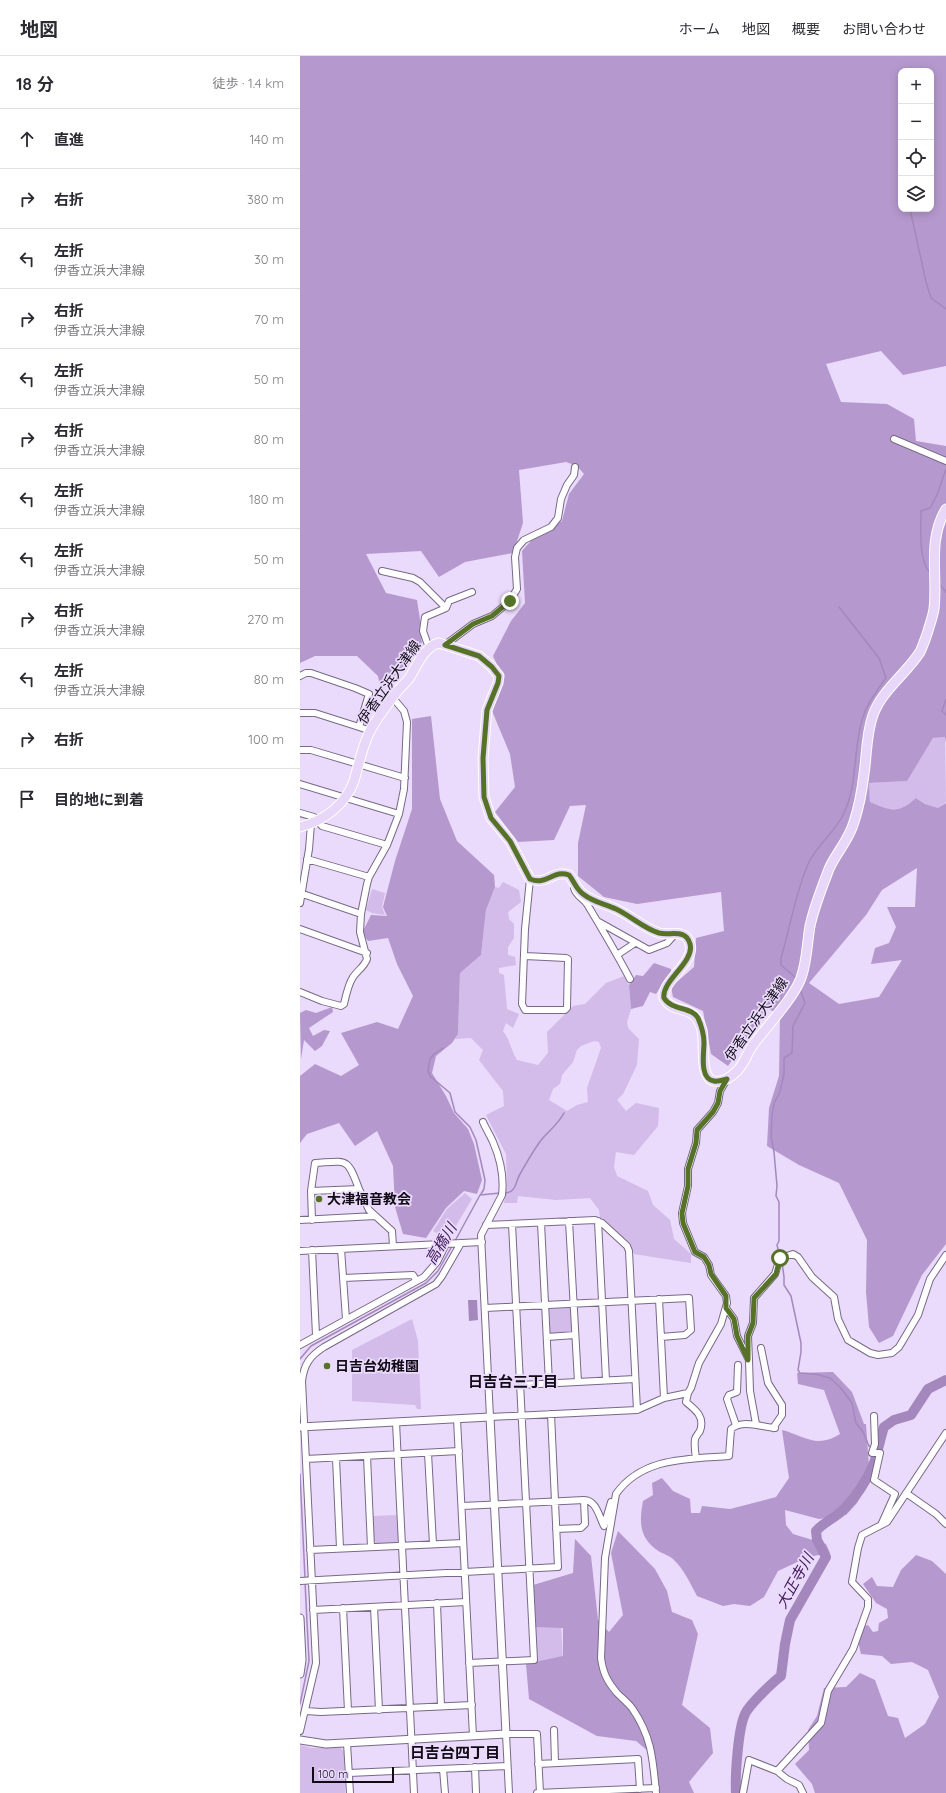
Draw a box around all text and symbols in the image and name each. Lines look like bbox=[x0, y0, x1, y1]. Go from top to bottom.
text: 地図 bbox=[20, 17, 58, 41]
text: ホーム bbox=[678, 20, 720, 38]
text: 地図 bbox=[742, 20, 770, 38]
text: 概要 bbox=[792, 20, 820, 38]
text: お問い合わせ bbox=[842, 20, 926, 38]
map controls bbox=[898, 68, 934, 212]
button: + bbox=[898, 68, 934, 104]
text: 18 分 bbox=[16, 73, 54, 94]
text: 徒歩 · 1.4 km bbox=[212, 75, 284, 91]
button: − bbox=[898, 104, 934, 140]
icon: ahead bbox=[16, 128, 38, 150]
text: 直進 bbox=[54, 130, 84, 149]
text: 140 m bbox=[249, 131, 284, 147]
button: locate bbox=[898, 140, 934, 176]
button: layers bbox=[898, 176, 934, 212]
icon: right bbox=[16, 188, 38, 210]
text: 右折 bbox=[54, 190, 84, 209]
text: 380 m bbox=[247, 191, 284, 207]
text: 左折 bbox=[54, 241, 84, 260]
icon: left bbox=[16, 248, 38, 270]
text: 30 m bbox=[254, 251, 284, 267]
text: 伊香立浜大津線 bbox=[54, 262, 145, 278]
text: 右折 bbox=[54, 301, 84, 320]
icon: right bbox=[16, 308, 38, 330]
text: 70 m bbox=[254, 311, 284, 327]
text: 伊香立浜大津線 bbox=[54, 322, 145, 338]
text: 左折 bbox=[54, 361, 84, 380]
icon: left bbox=[16, 368, 38, 390]
text: 50 m bbox=[254, 371, 284, 387]
text: 伊香立浜大津線 bbox=[54, 382, 145, 398]
text: 右折 bbox=[54, 421, 84, 440]
icon: right bbox=[16, 428, 38, 450]
text: 80 m bbox=[254, 431, 284, 447]
text: 伊香立浜大津線 bbox=[54, 442, 145, 458]
text: 左折 bbox=[54, 481, 84, 500]
icon: left bbox=[16, 488, 38, 510]
text: 180 m bbox=[249, 491, 284, 507]
text: 伊香立浜大津線 bbox=[54, 502, 145, 518]
text: 左折 bbox=[54, 541, 84, 560]
icon: left bbox=[16, 548, 38, 570]
text: 50 m bbox=[254, 551, 284, 567]
text: 伊香立浜大津線 bbox=[54, 562, 145, 578]
route end bbox=[501, 592, 519, 610]
text: 右折 bbox=[54, 601, 84, 620]
icon: right bbox=[16, 608, 38, 630]
text: 270 m bbox=[247, 611, 284, 627]
text: 伊香立浜大津線 bbox=[54, 622, 145, 638]
street label: 伊香立浜大津線 bbox=[354, 637, 424, 727]
text: 左折 bbox=[54, 661, 84, 680]
icon: left bbox=[16, 668, 38, 690]
text: 80 m bbox=[254, 671, 284, 687]
text: 伊香立浜大津線 bbox=[54, 682, 145, 698]
icon: right bbox=[16, 728, 38, 750]
text: 右折 bbox=[54, 730, 84, 749]
text: 100 m bbox=[248, 731, 284, 747]
icon: arrive bbox=[16, 788, 38, 810]
text: 目的地に到着 bbox=[54, 790, 144, 809]
street label: 伊香立浜大津線 bbox=[721, 974, 791, 1064]
place label: 大津福音教会 bbox=[327, 1190, 411, 1208]
marker: 大津福音教会 bbox=[314, 1194, 324, 1204]
water label: 高橋川 bbox=[421, 1218, 461, 1268]
route start bbox=[771, 1249, 789, 1267]
place label: 日吉台幼稚園 bbox=[335, 1357, 419, 1375]
marker: 日吉台幼稚園 bbox=[322, 1361, 332, 1371]
district label: 日吉台三丁目 bbox=[468, 1372, 558, 1391]
water label: 大正寺川 bbox=[772, 1548, 818, 1612]
district label: 日吉台四丁目 bbox=[410, 1743, 500, 1762]
scale bar bbox=[312, 1765, 394, 1784]
text: 100 m bbox=[318, 1767, 348, 1781]

